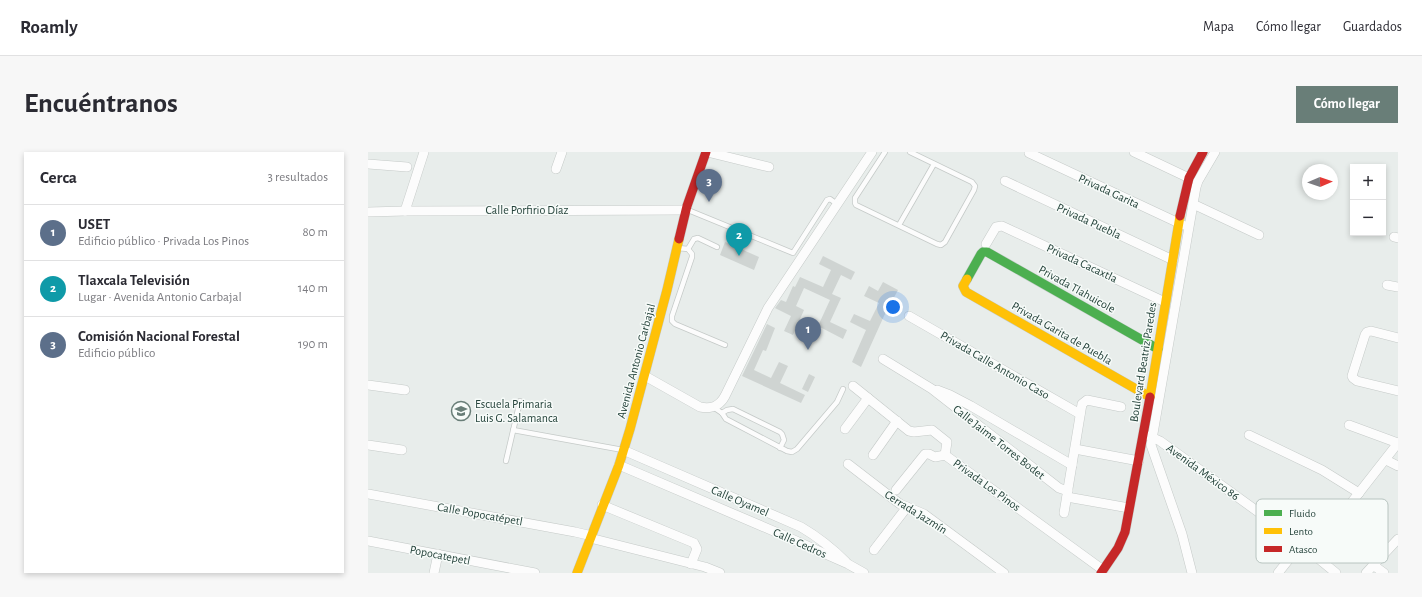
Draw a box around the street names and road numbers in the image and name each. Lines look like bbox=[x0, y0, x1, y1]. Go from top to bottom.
street label: Privada Garita bbox=[1077, 172, 1142, 211]
street label: Privada Puebla bbox=[1055, 201, 1123, 241]
street label: Calle Porfirio Díaz bbox=[485, 204, 569, 216]
street label: Privada Cacaxtla bbox=[1045, 241, 1120, 285]
street label: Privada Tlahuicole bbox=[1037, 263, 1117, 315]
street label: Privada Garita de Puebla bbox=[1010, 299, 1115, 367]
street label: Boulevard Beatriz Paredes bbox=[1128, 301, 1158, 423]
street label: Avenida Antonio Carbajal bbox=[615, 302, 658, 420]
street label: Privada Calle Antonio Caso bbox=[938, 329, 1052, 401]
street label: Calle Jaime Torres Bodet bbox=[951, 403, 1047, 481]
street label: Avenida México 86 bbox=[1164, 442, 1242, 503]
street label: Privada Los Pinos bbox=[951, 457, 1023, 513]
street label: Calle Oyamel bbox=[709, 484, 771, 519]
street label: Cerrada Jazmín bbox=[883, 488, 949, 536]
street label: Calle Popocatépetl bbox=[436, 501, 524, 527]
street label: Calle Cedros bbox=[771, 526, 829, 560]
street label: Popocatepetl bbox=[409, 543, 471, 567]

